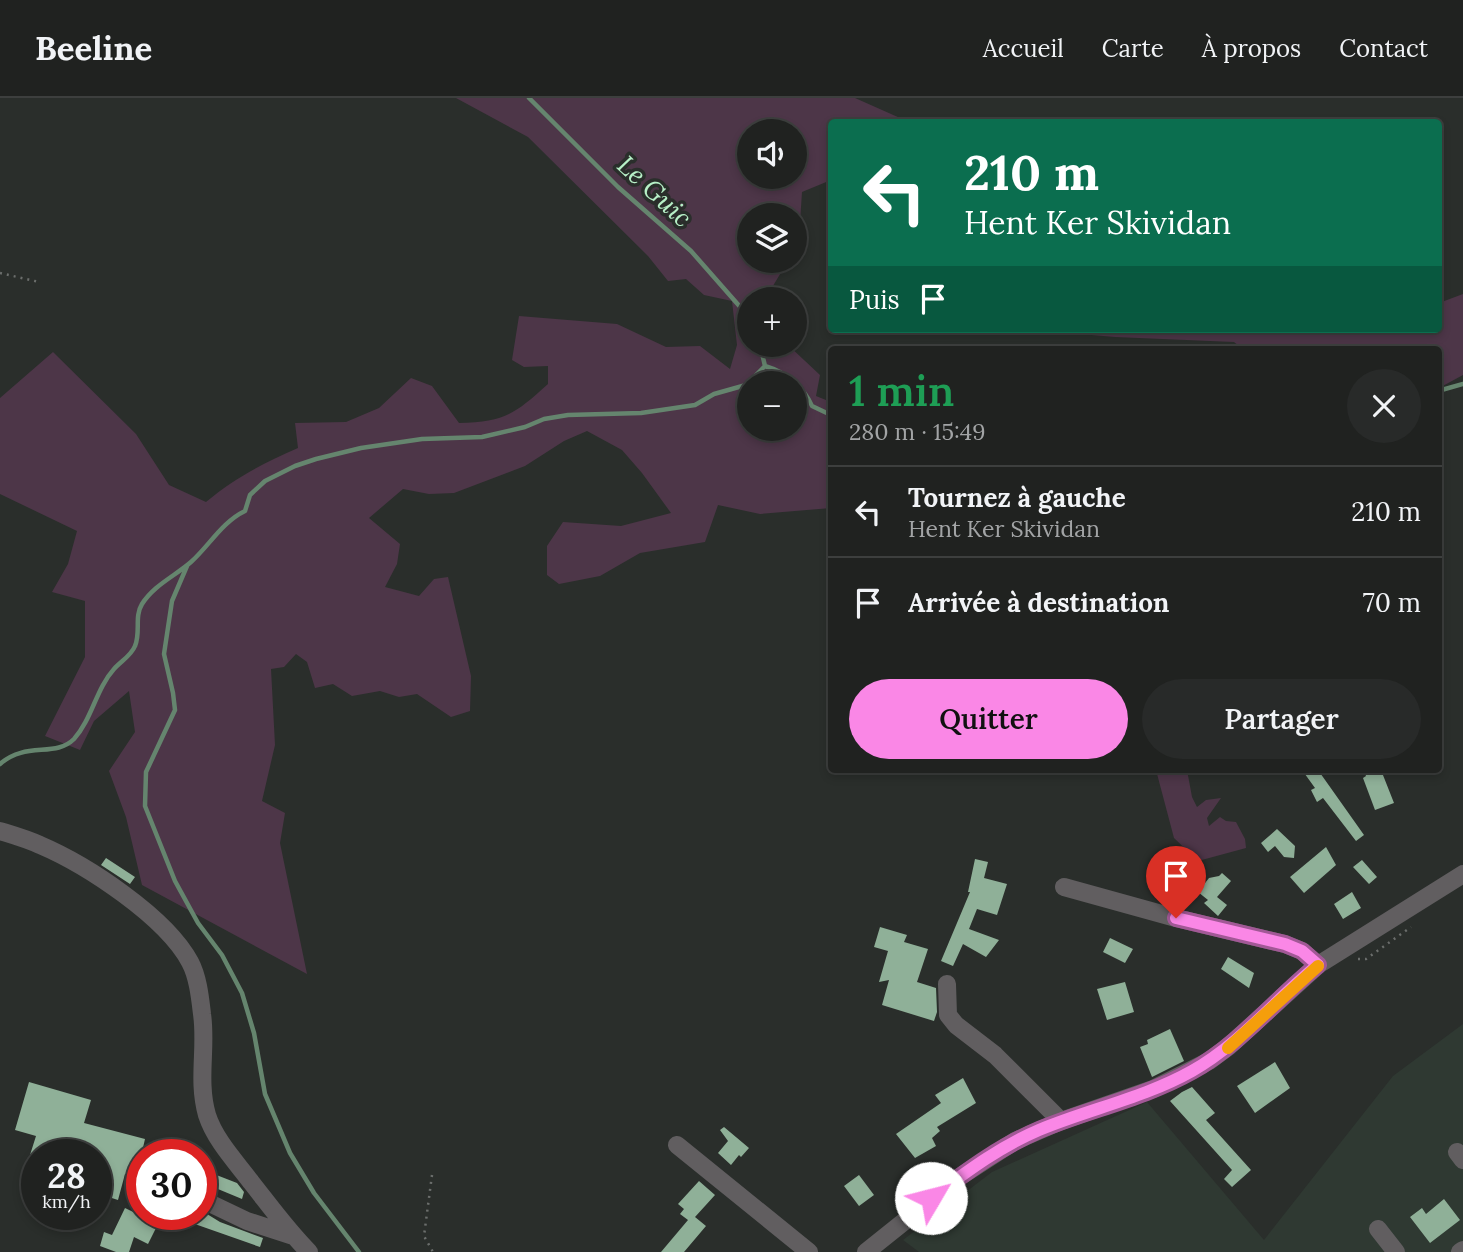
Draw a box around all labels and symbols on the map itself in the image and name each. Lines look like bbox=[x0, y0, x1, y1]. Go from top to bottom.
water label: Le Guic bbox=[611, 148, 699, 234]
pin bbox=[1146, 846, 1206, 918]
speed limit sign: 30 bbox=[126, 1139, 217, 1230]
position arrow bbox=[894, 1161, 968, 1235]

